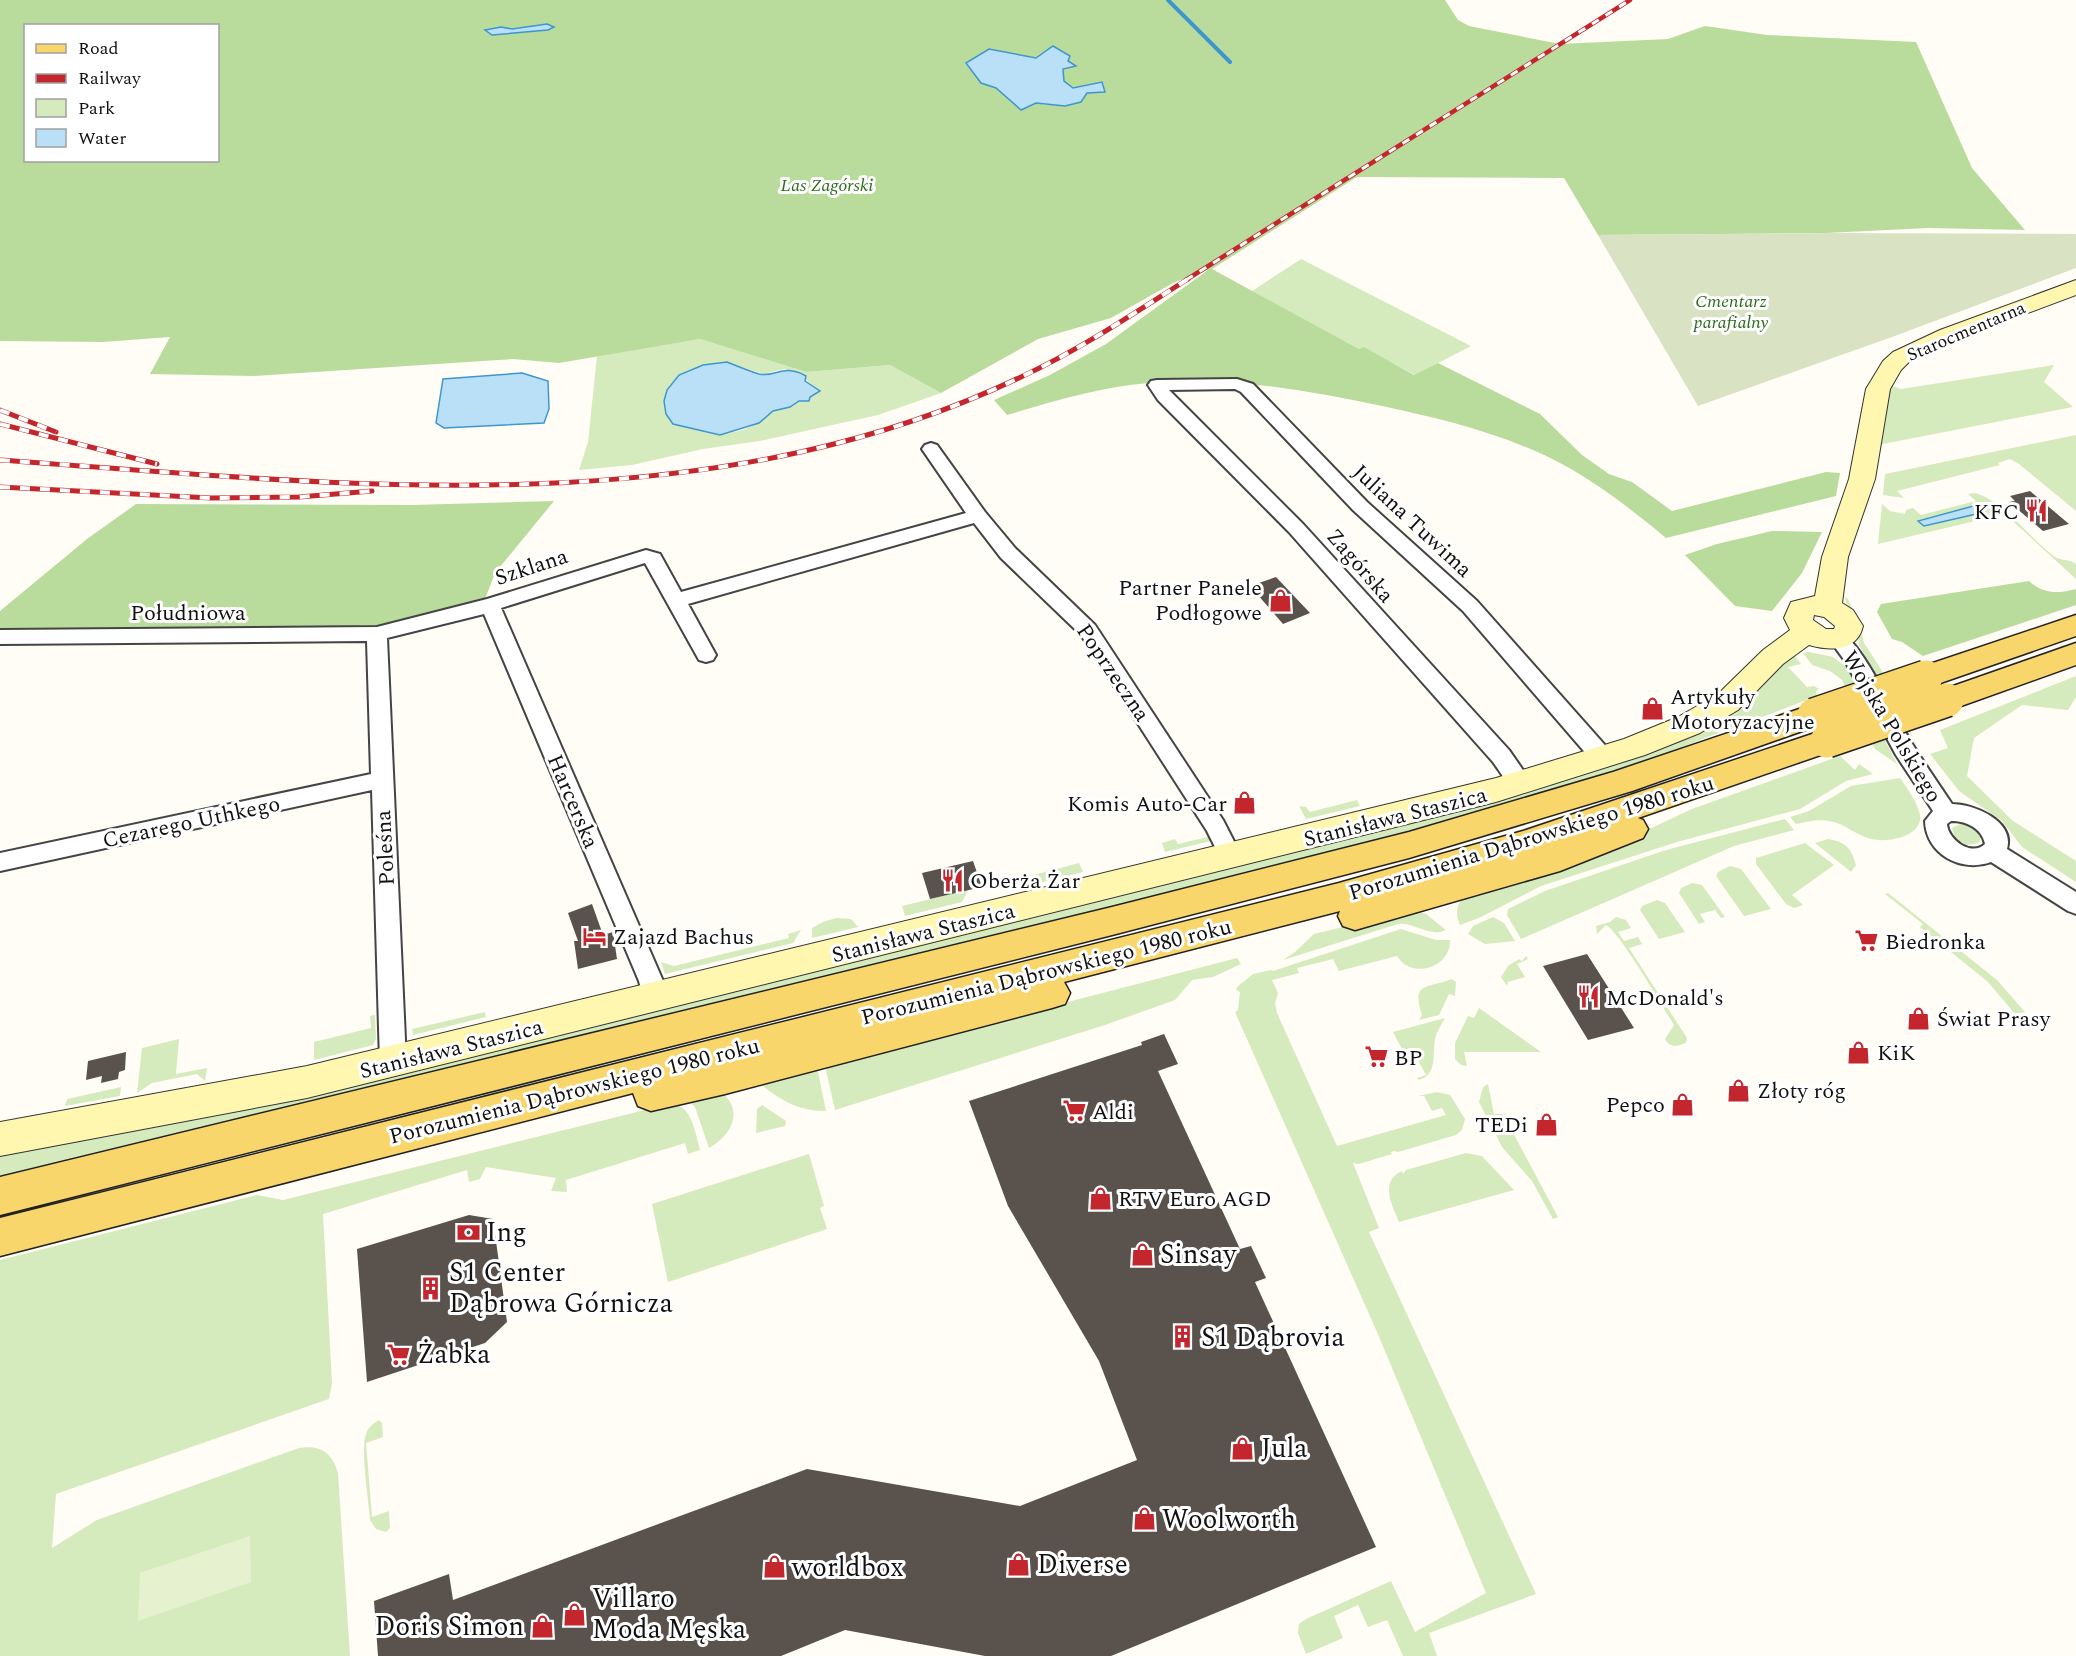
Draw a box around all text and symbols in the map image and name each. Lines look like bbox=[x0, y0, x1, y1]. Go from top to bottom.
legend bbox=[24, 24, 219, 162]
text: Road bbox=[78, 35, 119, 62]
text: Railway bbox=[78, 65, 142, 92]
text: Park bbox=[78, 95, 115, 122]
text: Water bbox=[78, 125, 126, 152]
park label: Las Zagórski bbox=[781, 172, 873, 199]
park label: Cmentarz parafialny bbox=[1693, 288, 1768, 336]
street label: Starocmentarna bbox=[1903, 294, 2030, 369]
street label: Juliana Tuwima bbox=[1345, 457, 1480, 586]
place label: KFC bbox=[1974, 496, 2019, 529]
restaurant icon: KFC bbox=[2024, 498, 2050, 524]
street label: Zagórska bbox=[1318, 521, 1402, 611]
street label: Szklana bbox=[491, 540, 572, 595]
place label: Partner Panele Podłogowe bbox=[1118, 572, 1262, 630]
shop icon: Partner Panele Podłogowe bbox=[1267, 587, 1293, 613]
street label: Południowa bbox=[130, 597, 246, 630]
street label: Poprzeczna bbox=[1068, 617, 1158, 729]
street label: Wojska Polskiego bbox=[1833, 644, 1950, 809]
place label: Artykuły Motoryzacyjne bbox=[1670, 681, 1815, 739]
shop icon: Artykuły Motoryzacyjne bbox=[1639, 696, 1665, 722]
street label: Harcerska bbox=[538, 749, 607, 854]
street label: Porozumienia Dąbrowskiego 1980 roku bbox=[1345, 767, 1718, 910]
street label: Stanisława Staszica bbox=[1300, 779, 1491, 856]
street label: Cezarego Uthkego bbox=[99, 788, 283, 857]
place label: Komis Auto-Car bbox=[1067, 788, 1227, 821]
shop icon: Komis Auto-Car bbox=[1232, 790, 1258, 816]
street label: Poleśna bbox=[367, 809, 404, 887]
place label: Oberża Żar bbox=[970, 865, 1080, 898]
restaurant icon: Oberża Żar bbox=[939, 867, 965, 893]
street label: Stanisława Staszica bbox=[828, 895, 1019, 972]
street label: Porozumienia Dąbrowskiego 1980 roku bbox=[858, 910, 1235, 1035]
place label: Zajazd Bachus bbox=[613, 921, 754, 954]
hotel icon: Zajazd Bachus bbox=[582, 923, 608, 949]
place label: Biedronka bbox=[1885, 926, 1986, 959]
supermarket icon: Biedronka bbox=[1854, 928, 1880, 954]
place label: McDonald's bbox=[1606, 982, 1724, 1015]
restaurant icon: McDonald's bbox=[1575, 984, 1601, 1010]
place label: Świat Prasy bbox=[1937, 1003, 2052, 1036]
shop icon: Świat Prasy bbox=[1906, 1005, 1932, 1031]
street label: Stanisława Staszica bbox=[356, 1011, 547, 1088]
street label: Porozumienia Dąbrowskiego 1980 roku bbox=[386, 1029, 763, 1154]
place label: KiK bbox=[1877, 1037, 1915, 1070]
shop icon: KiK bbox=[1846, 1039, 1872, 1065]
place label: BP bbox=[1394, 1042, 1423, 1075]
supermarket icon: BP bbox=[1363, 1044, 1389, 1070]
place label: Złoty róg bbox=[1757, 1075, 1846, 1108]
shop icon: Złoty róg bbox=[1726, 1077, 1752, 1103]
place label: Pepco bbox=[1606, 1089, 1665, 1122]
shop icon: Pepco bbox=[1670, 1091, 1696, 1117]
place label: Aldi bbox=[1092, 1096, 1134, 1129]
supermarket icon: Aldi bbox=[1061, 1098, 1087, 1124]
place label: TEDi bbox=[1475, 1109, 1528, 1142]
shop icon: TEDi bbox=[1533, 1111, 1559, 1137]
place label: RTV Euro AGD bbox=[1118, 1183, 1272, 1216]
shop icon: RTV Euro AGD bbox=[1087, 1185, 1113, 1211]
place label: Ing bbox=[486, 1212, 527, 1254]
bank icon: Ing bbox=[455, 1219, 481, 1245]
place label: Sinsay bbox=[1160, 1234, 1237, 1276]
shop icon: Sinsay bbox=[1129, 1241, 1155, 1267]
place label: S1 Center Dąbrowa Górnicza bbox=[449, 1252, 673, 1325]
building icon: S1 Center Dąbrowa Górnicza bbox=[418, 1275, 444, 1301]
place label: S1 Dąbrovia bbox=[1201, 1317, 1345, 1359]
building icon: S1 Dąbrovia bbox=[1170, 1324, 1196, 1350]
place label: Żabka bbox=[417, 1334, 491, 1376]
supermarket icon: Żabka bbox=[386, 1341, 412, 1367]
place label: Jula bbox=[1261, 1428, 1308, 1470]
shop icon: Jula bbox=[1230, 1435, 1256, 1461]
place label: Woolworth bbox=[1162, 1499, 1296, 1541]
shop icon: Woolworth bbox=[1131, 1506, 1157, 1532]
place label: Diverse bbox=[1037, 1544, 1128, 1586]
place label: worldbox bbox=[791, 1547, 904, 1589]
shop icon: Diverse bbox=[1006, 1551, 1032, 1577]
shop icon: worldbox bbox=[761, 1554, 787, 1580]
place label: Villaro Moda Męska bbox=[592, 1578, 746, 1651]
shop icon: Villaro Moda Męska bbox=[561, 1601, 587, 1627]
place label: Doris Simon bbox=[375, 1606, 524, 1648]
shop icon: Doris Simon bbox=[529, 1613, 555, 1639]

